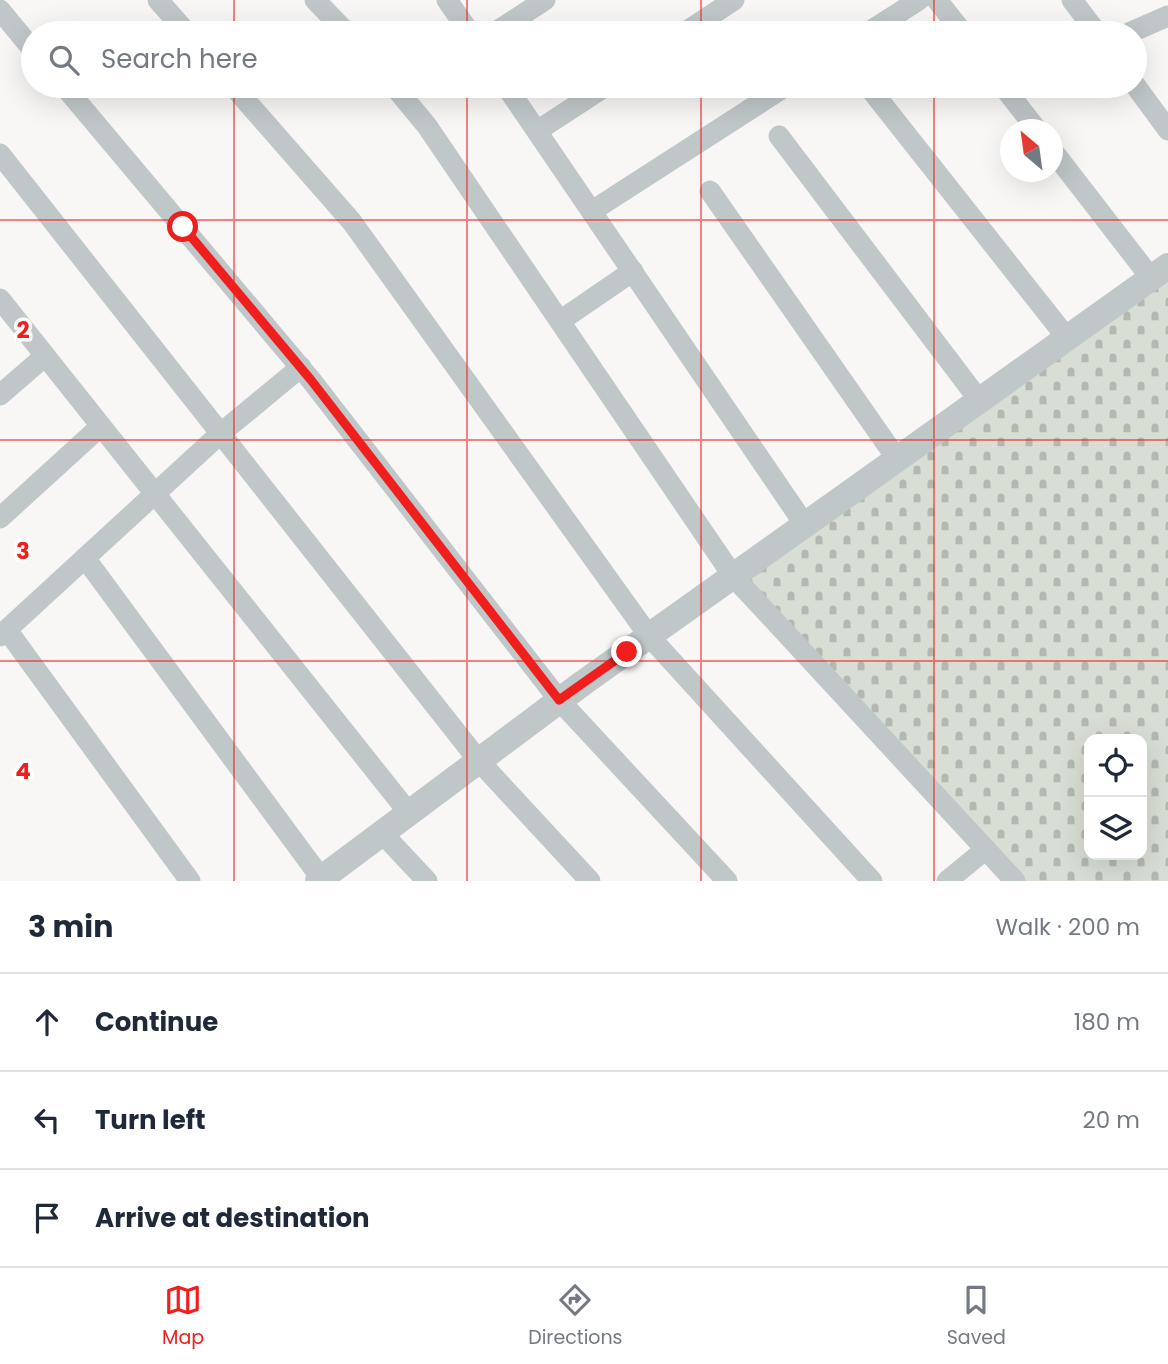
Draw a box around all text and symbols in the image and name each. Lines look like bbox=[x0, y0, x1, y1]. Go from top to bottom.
search box bbox=[21, 21, 1147, 98]
icon: search bbox=[45, 41, 83, 79]
text: Search here bbox=[101, 41, 258, 77]
north arrow bbox=[1000, 119, 1063, 182]
route start bbox=[167, 211, 198, 242]
text: 2 bbox=[16, 314, 30, 346]
text: 3 bbox=[16, 535, 30, 567]
route end bbox=[611, 636, 642, 667]
map controls bbox=[1084, 734, 1147, 860]
button: locate bbox=[1084, 734, 1147, 797]
text: 4 bbox=[15, 755, 31, 787]
button: layers bbox=[1084, 797, 1147, 860]
text: 3 min bbox=[28, 905, 113, 948]
text: Walk · 200 m bbox=[995, 911, 1140, 943]
icon: ahead bbox=[28, 1003, 66, 1041]
text: Continue bbox=[95, 1004, 218, 1040]
text: 180 m bbox=[1074, 1006, 1140, 1038]
icon: left bbox=[28, 1101, 66, 1139]
text: Turn left bbox=[95, 1102, 206, 1138]
text: 20 m bbox=[1082, 1104, 1140, 1136]
icon: arrive bbox=[28, 1199, 66, 1237]
text: Arrive at destination bbox=[95, 1200, 370, 1236]
tab: Map bbox=[162, 1281, 204, 1352]
tab: Directions bbox=[528, 1281, 623, 1352]
tab: Saved bbox=[947, 1281, 1006, 1352]

